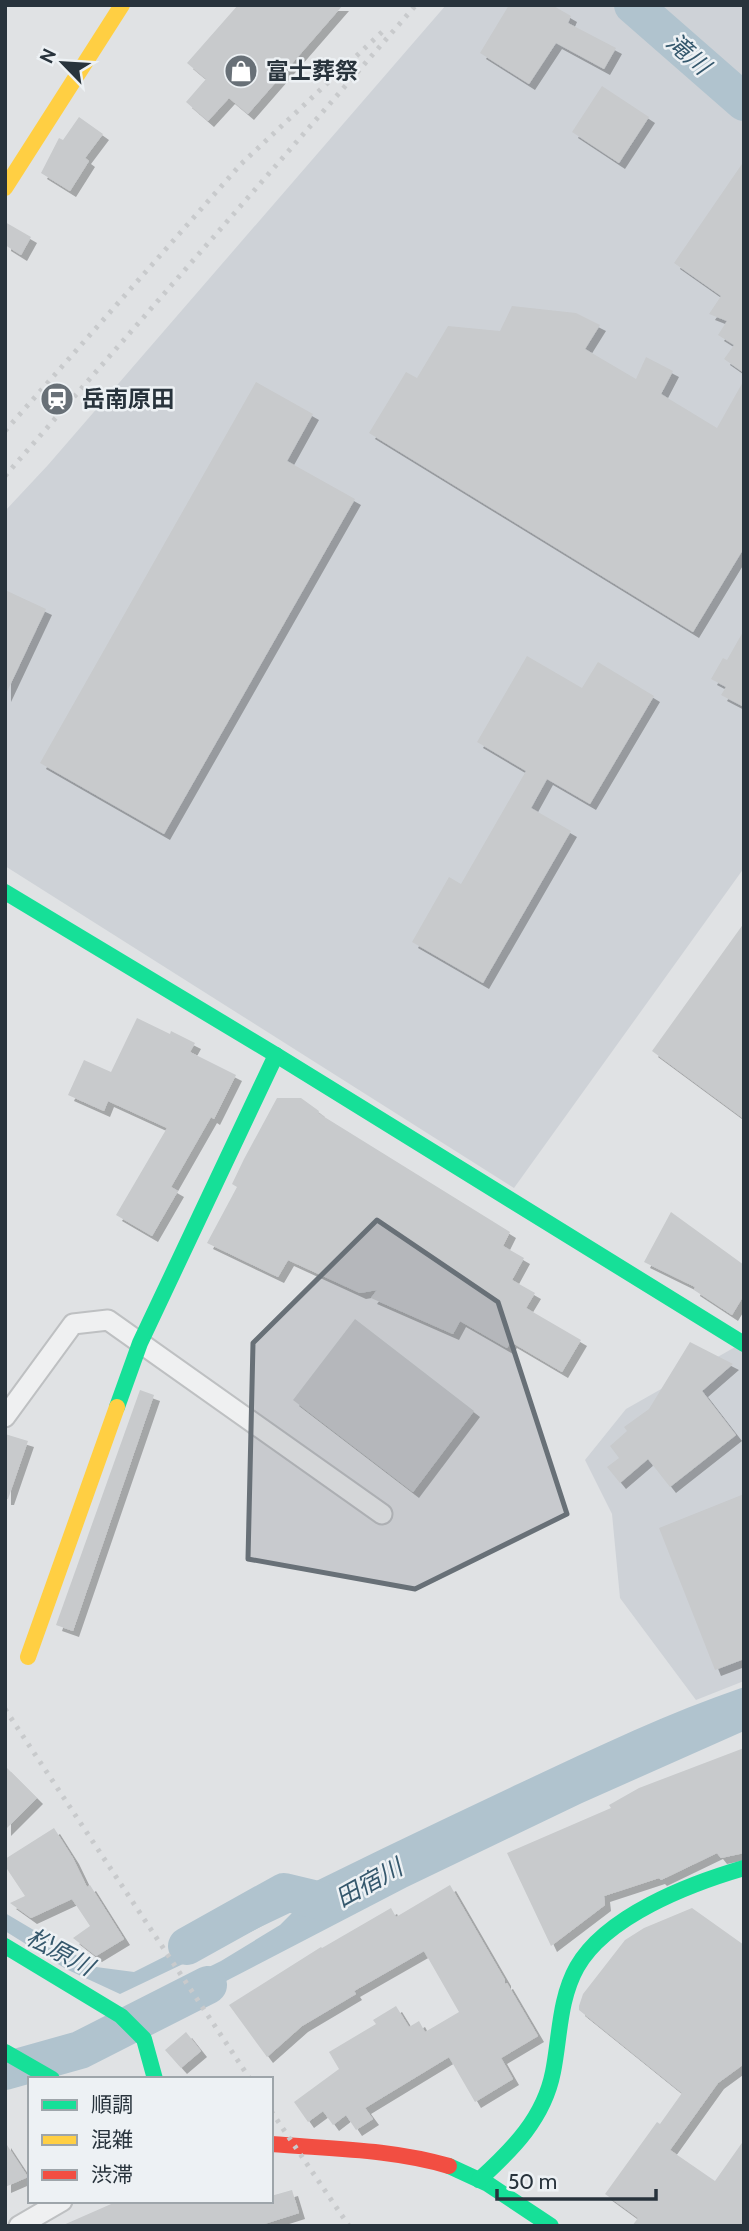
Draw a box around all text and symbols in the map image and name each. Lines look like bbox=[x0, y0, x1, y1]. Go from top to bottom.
water label: 滝川 bbox=[661, 27, 718, 82]
north arrow bbox=[28, 28, 98, 98]
text: N bbox=[35, 45, 61, 67]
shop icon: 富士葬祭 bbox=[222, 52, 260, 90]
place label: 富士葬祭 bbox=[266, 57, 358, 85]
station icon: 岳南原田 bbox=[38, 380, 76, 418]
place label: 岳南原田 bbox=[82, 385, 174, 413]
water label: 田宿川 bbox=[330, 1851, 410, 1913]
water label: 松原川 bbox=[22, 1922, 101, 1983]
legend bbox=[28, 2077, 273, 2203]
text: 順調 bbox=[91, 2092, 133, 2117]
text: 混雑 bbox=[91, 2127, 133, 2152]
scale bar bbox=[497, 2158, 656, 2202]
text: 渋滞 bbox=[91, 2162, 133, 2187]
text: 50 m bbox=[508, 2169, 557, 2194]

